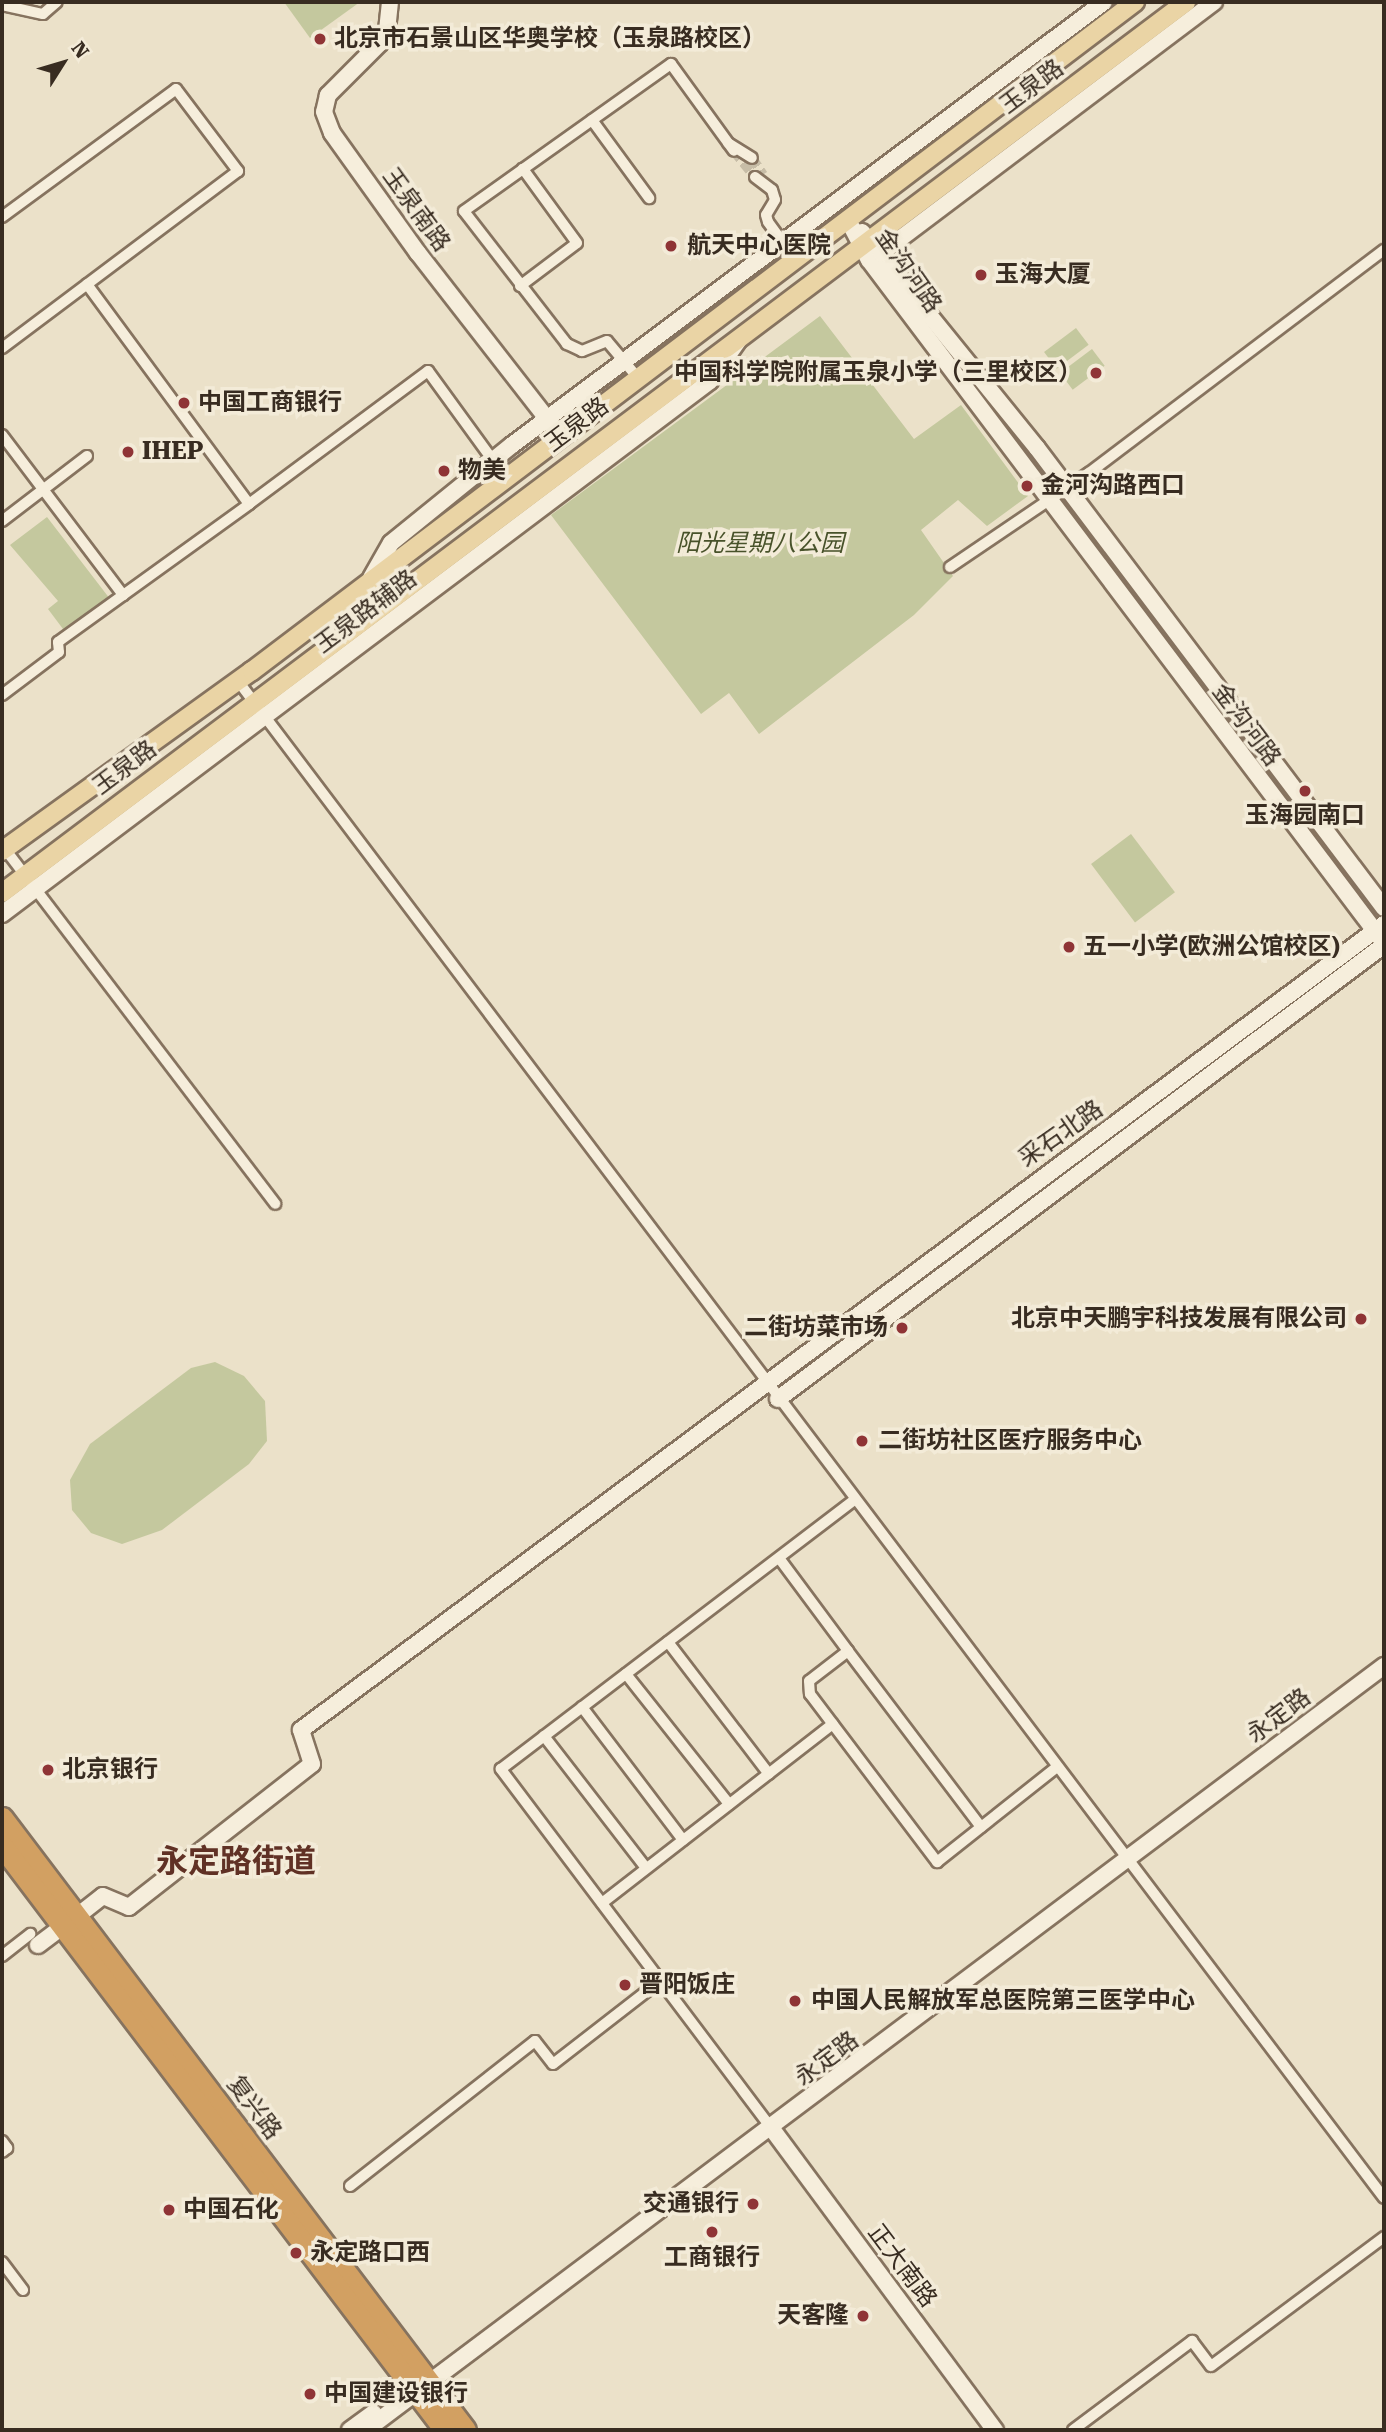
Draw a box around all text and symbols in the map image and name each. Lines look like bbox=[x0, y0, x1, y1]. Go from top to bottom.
place label: 北京市石景山区华奥学校（玉泉路校区） bbox=[334, 25, 766, 53]
north arrow bbox=[28, 28, 98, 98]
marker: 北京市石景山区华奥学校（玉泉路校区） bbox=[312, 31, 328, 47]
text: N bbox=[67, 37, 94, 63]
street label: 玉泉路 bbox=[995, 54, 1069, 120]
street label: 玉泉南路 bbox=[376, 163, 456, 257]
street label: 金沟河路 bbox=[869, 223, 947, 319]
place label: 航天中心医院 bbox=[687, 232, 831, 260]
marker: 航天中心医院 bbox=[661, 236, 681, 256]
place label: 玉海大厦 bbox=[995, 261, 1091, 289]
marker: 玉海大厦 bbox=[973, 267, 989, 283]
place label: 中国科学院附属玉泉小学（三里校区） bbox=[674, 359, 1082, 387]
marker: 中国科学院附属玉泉小学（三里校区） bbox=[1088, 365, 1104, 381]
place label: 中国工商银行 bbox=[198, 389, 342, 417]
street label: 玉泉路 bbox=[540, 392, 614, 458]
marker: 中国工商银行 bbox=[176, 395, 192, 411]
place label: IHEP bbox=[142, 438, 203, 466]
marker: IHEP bbox=[120, 444, 136, 460]
place label: 物美 bbox=[458, 457, 506, 485]
marker: 物美 bbox=[436, 463, 452, 479]
place label: 金河沟路西口 bbox=[1041, 472, 1185, 500]
marker: 金河沟路西口 bbox=[1019, 478, 1035, 494]
park label: 阳光星期八公园 bbox=[676, 530, 844, 558]
street label: 玉泉路辅路 bbox=[309, 564, 423, 660]
street label: 金沟河路 bbox=[1206, 678, 1286, 772]
street label: 玉泉路 bbox=[88, 735, 162, 801]
marker: 玉海园南口 bbox=[1297, 783, 1313, 799]
place label: 玉海园南口 bbox=[1245, 802, 1365, 830]
place label: 五一小学(欧洲公馆校区) bbox=[1083, 933, 1340, 961]
marker: 五一小学(欧洲公馆校区) bbox=[1061, 939, 1077, 955]
street label: 采石北路 bbox=[1013, 1095, 1109, 1173]
place label: 北京中天鹏宇科技发展有限公司 bbox=[1011, 1305, 1347, 1333]
marker: 北京中天鹏宇科技发展有限公司 bbox=[1353, 1311, 1369, 1327]
place label: 二街坊菜市场 bbox=[744, 1314, 888, 1342]
marker: 二街坊菜市场 bbox=[894, 1320, 910, 1336]
place label: 二街坊社区医疗服务中心 bbox=[878, 1427, 1142, 1455]
marker: 二街坊社区医疗服务中心 bbox=[852, 1431, 872, 1451]
street label: 永定路 bbox=[1242, 1683, 1316, 1749]
place label: 北京银行 bbox=[62, 1756, 158, 1784]
marker: 北京银行 bbox=[40, 1762, 56, 1778]
district label: 永定路街道 bbox=[156, 1842, 316, 1880]
place label: 晋阳饭庄 bbox=[639, 1971, 735, 1999]
marker: 晋阳饭庄 bbox=[617, 1977, 633, 1993]
place label: 中国人民解放军总医院第三医学中心 bbox=[811, 1987, 1195, 2015]
marker: 中国人民解放军总医院第三医学中心 bbox=[785, 1991, 805, 2011]
street label: 永定路 bbox=[790, 2026, 864, 2092]
street label: 复兴路 bbox=[221, 2071, 287, 2145]
place label: 交通银行 bbox=[643, 2190, 739, 2218]
place label: 中国石化 bbox=[183, 2196, 279, 2224]
marker: 交通银行 bbox=[745, 2196, 761, 2212]
marker: 中国石化 bbox=[161, 2202, 177, 2218]
street label: 正大南路 bbox=[862, 2219, 942, 2313]
marker: 工商银行 bbox=[704, 2224, 720, 2240]
place label: 永定路口西 bbox=[310, 2239, 430, 2267]
place label: 工商银行 bbox=[664, 2244, 760, 2272]
marker: 永定路口西 bbox=[288, 2245, 304, 2261]
place label: 天客隆 bbox=[777, 2302, 849, 2330]
marker: 天客隆 bbox=[855, 2308, 871, 2324]
place label: 中国建设银行 bbox=[324, 2380, 468, 2408]
marker: 中国建设银行 bbox=[302, 2386, 318, 2402]

